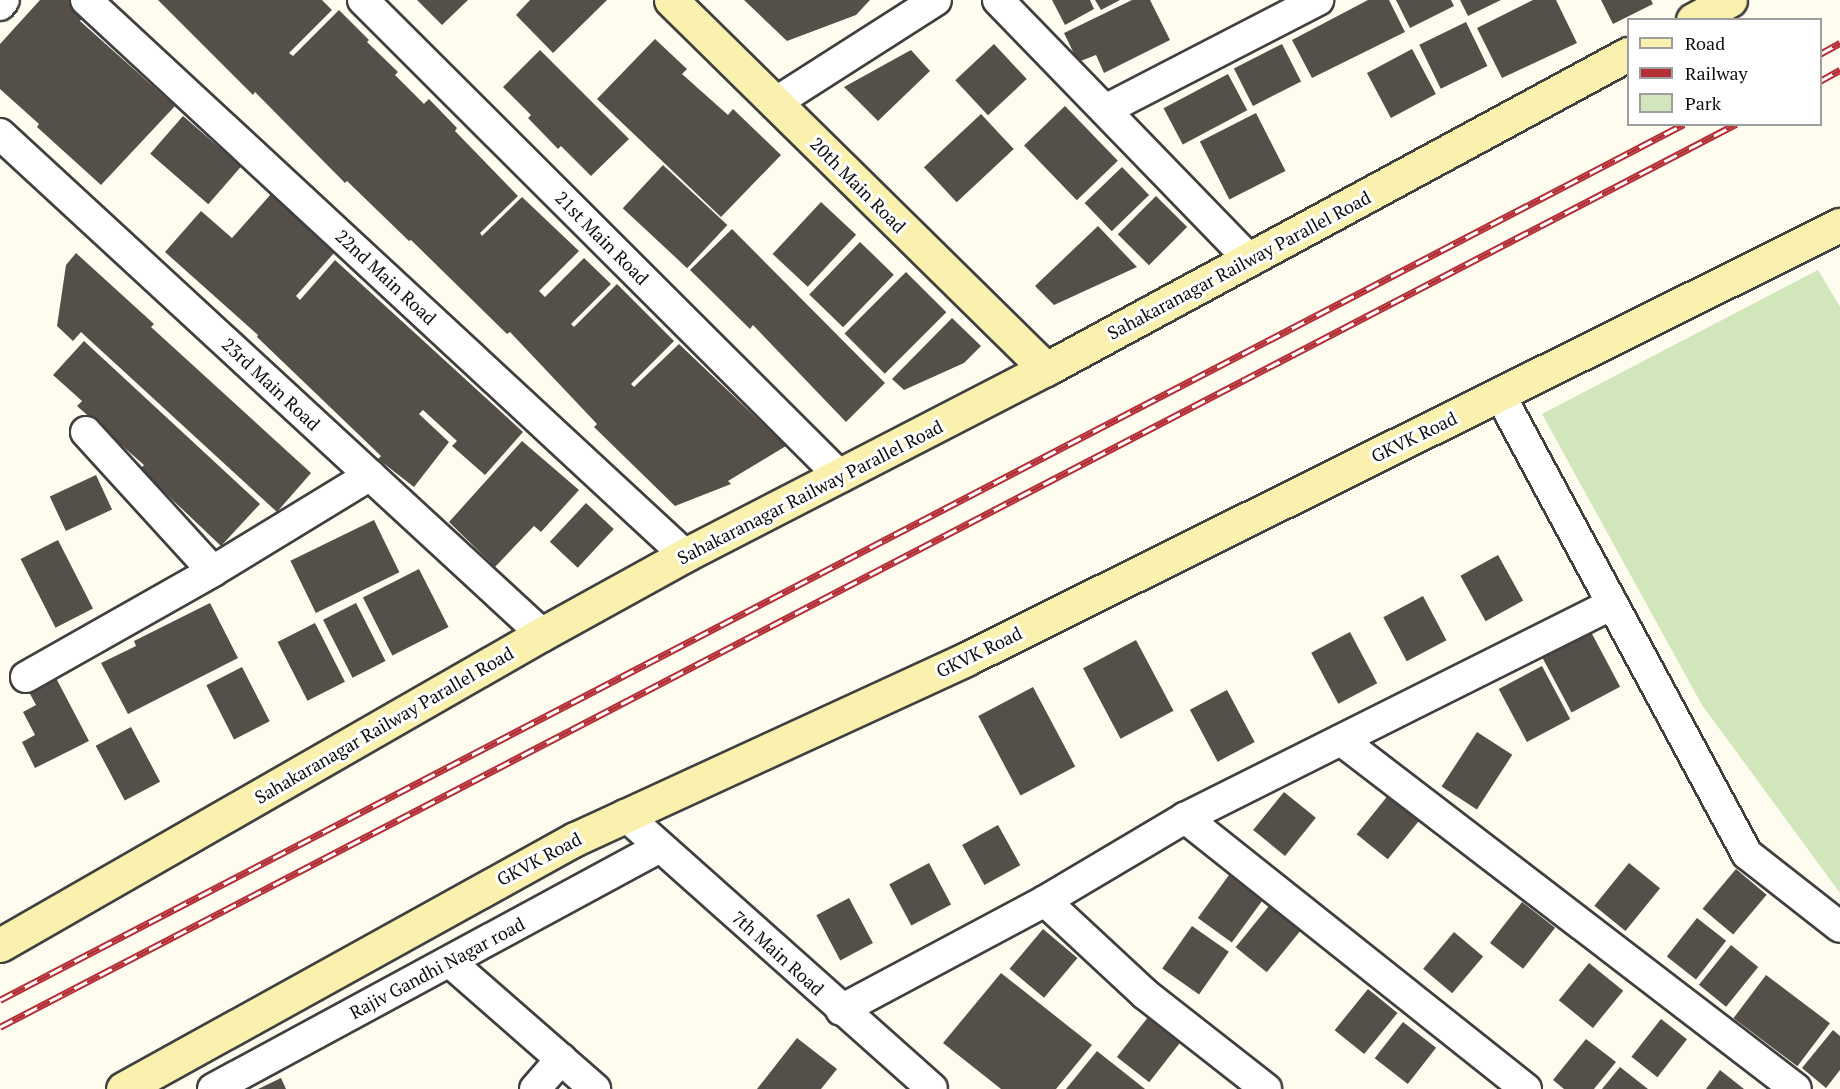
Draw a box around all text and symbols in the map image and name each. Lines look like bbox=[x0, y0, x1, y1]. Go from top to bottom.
legend bbox=[1627, 18, 1822, 126]
text: Road bbox=[1685, 31, 1725, 55]
text: Railway bbox=[1685, 61, 1748, 85]
text: Park bbox=[1685, 91, 1721, 115]
street label: 20th Main Road bbox=[806, 133, 910, 237]
street label: Sahakaranagar Railway Parallel Road bbox=[1104, 186, 1374, 344]
street label: 21st Main Road bbox=[551, 187, 653, 289]
street label: 22nd Main Road bbox=[331, 225, 441, 329]
street label: 23rd Main Road bbox=[218, 333, 324, 435]
street label: GKVK Road bbox=[1368, 407, 1460, 467]
street label: Sahakaranagar Railway Parallel Road bbox=[674, 415, 946, 569]
street label: GKVK Road bbox=[933, 622, 1025, 682]
street label: Sahakaranagar Railway Parallel Road bbox=[251, 642, 517, 808]
street label: GKVK Road bbox=[493, 828, 585, 890]
street label: 7th Main Road bbox=[728, 906, 828, 1000]
street label: Rajiv Gandhi Nagar road bbox=[346, 913, 528, 1023]

